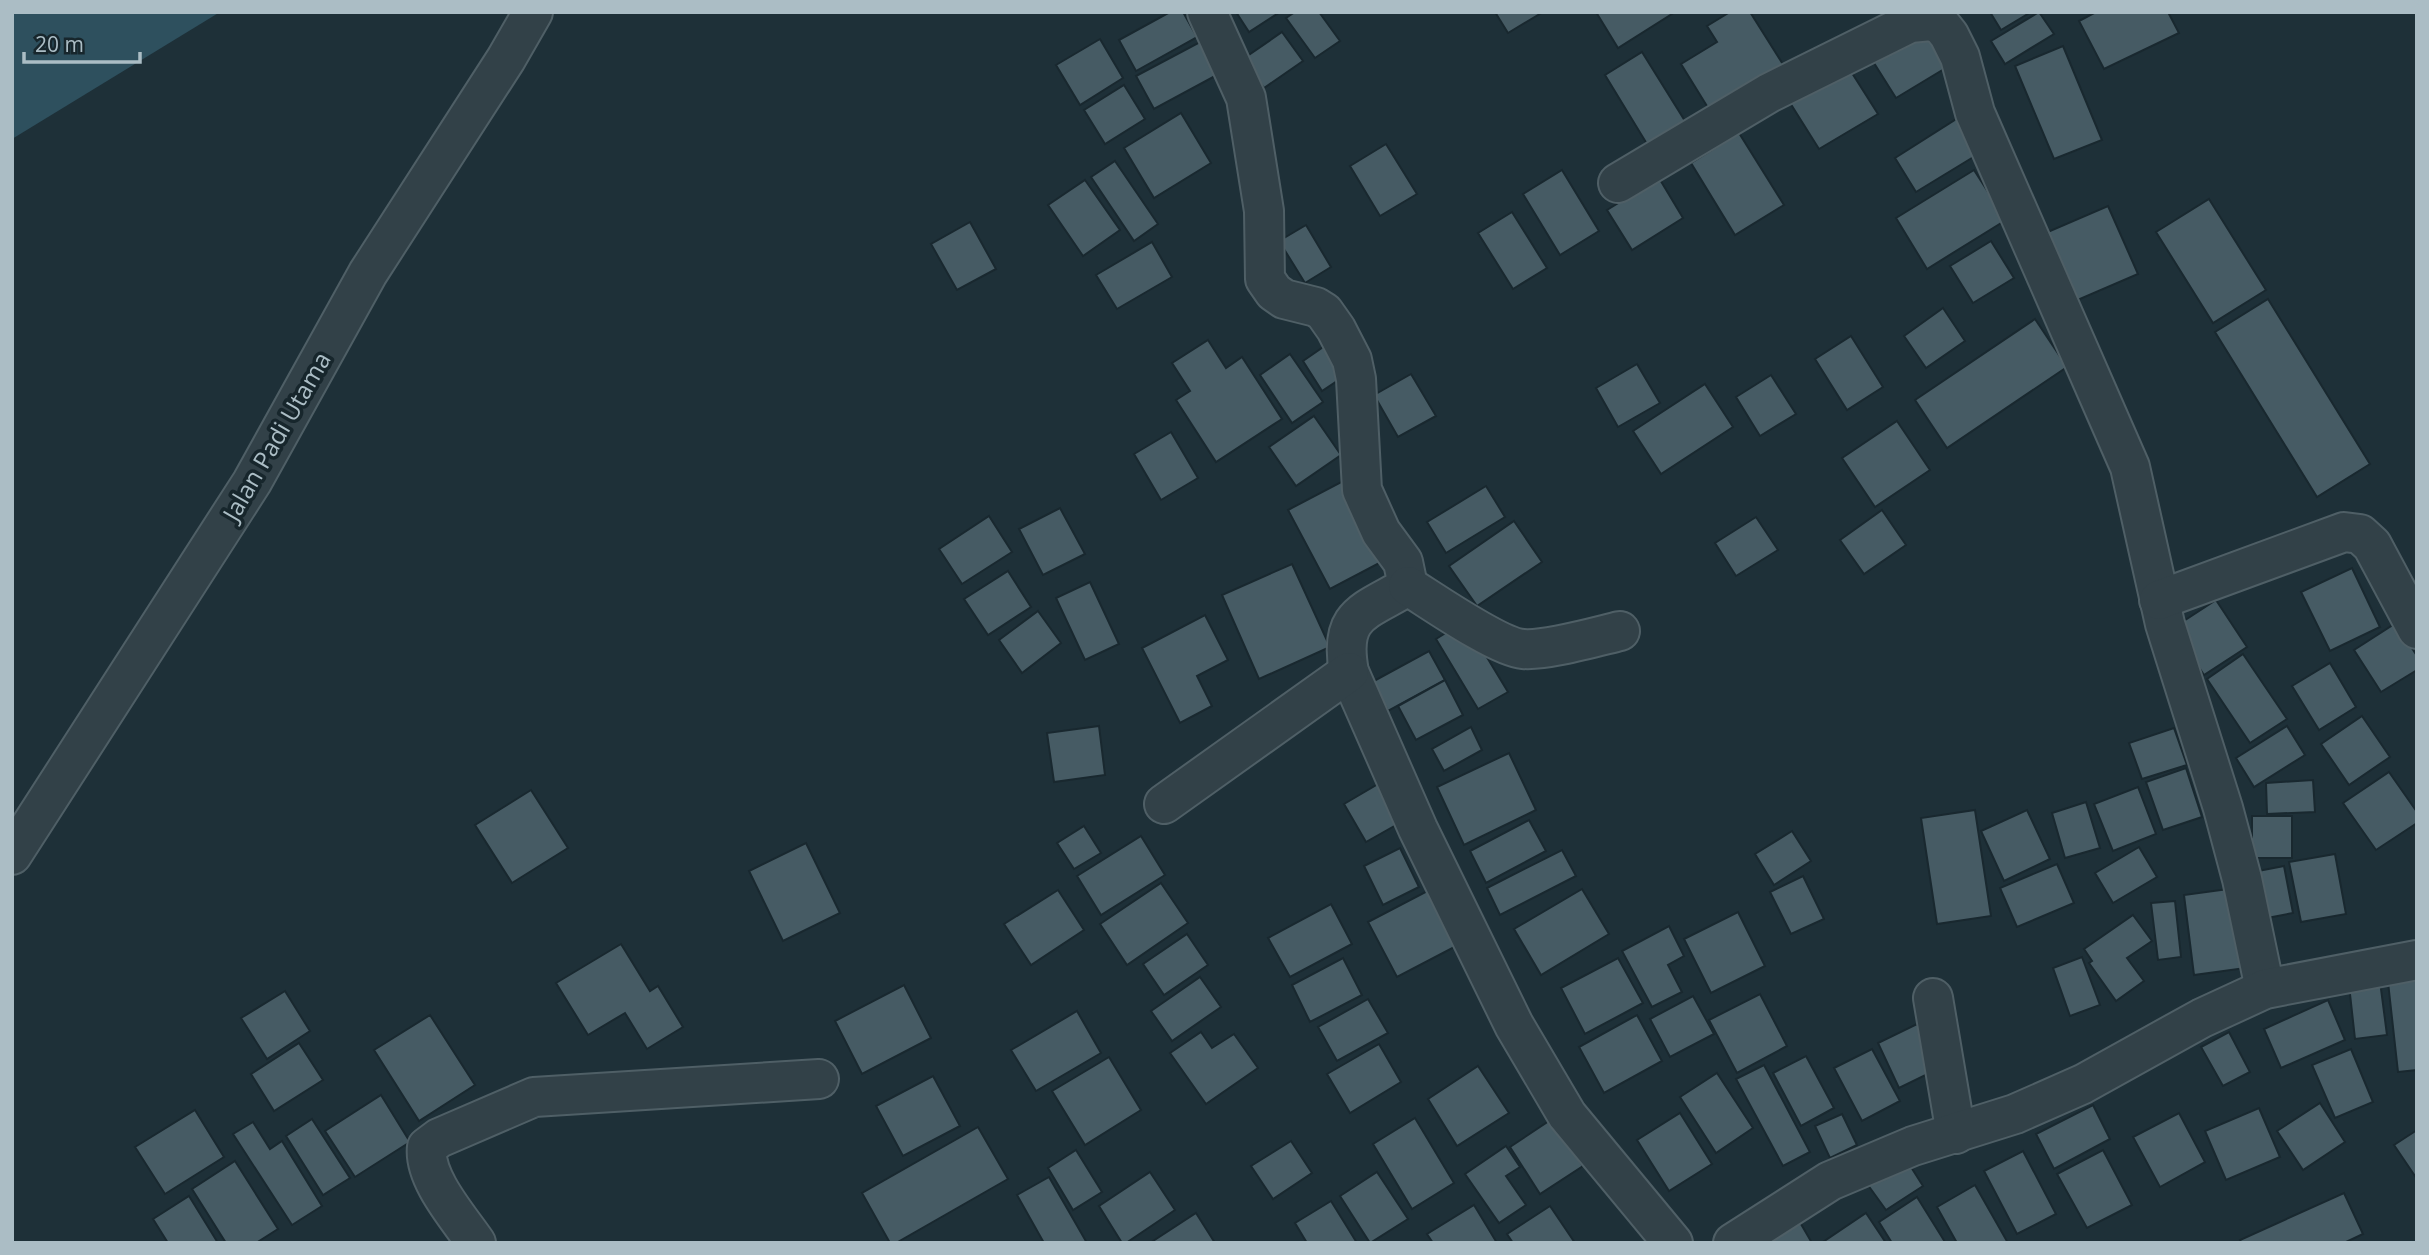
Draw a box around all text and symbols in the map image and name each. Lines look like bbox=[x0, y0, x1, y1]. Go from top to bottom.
scale bar bbox=[24, 21, 140, 65]
text: 20 m bbox=[35, 30, 84, 58]
street label: Jalan Padi Utama bbox=[213, 346, 338, 528]

